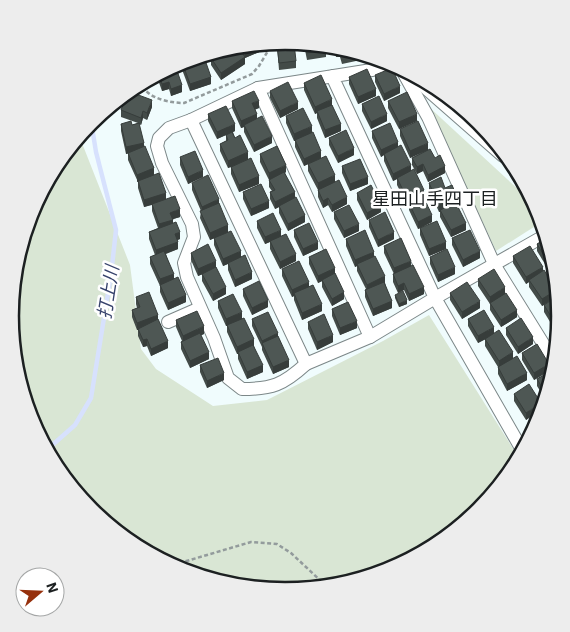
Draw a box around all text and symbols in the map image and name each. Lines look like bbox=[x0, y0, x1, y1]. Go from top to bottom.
district label: 星田山手四丁目 bbox=[372, 187, 498, 210]
water label: 打上川 bbox=[92, 262, 124, 320]
north arrow bbox=[15, 567, 65, 617]
text: N bbox=[42, 580, 62, 595]

